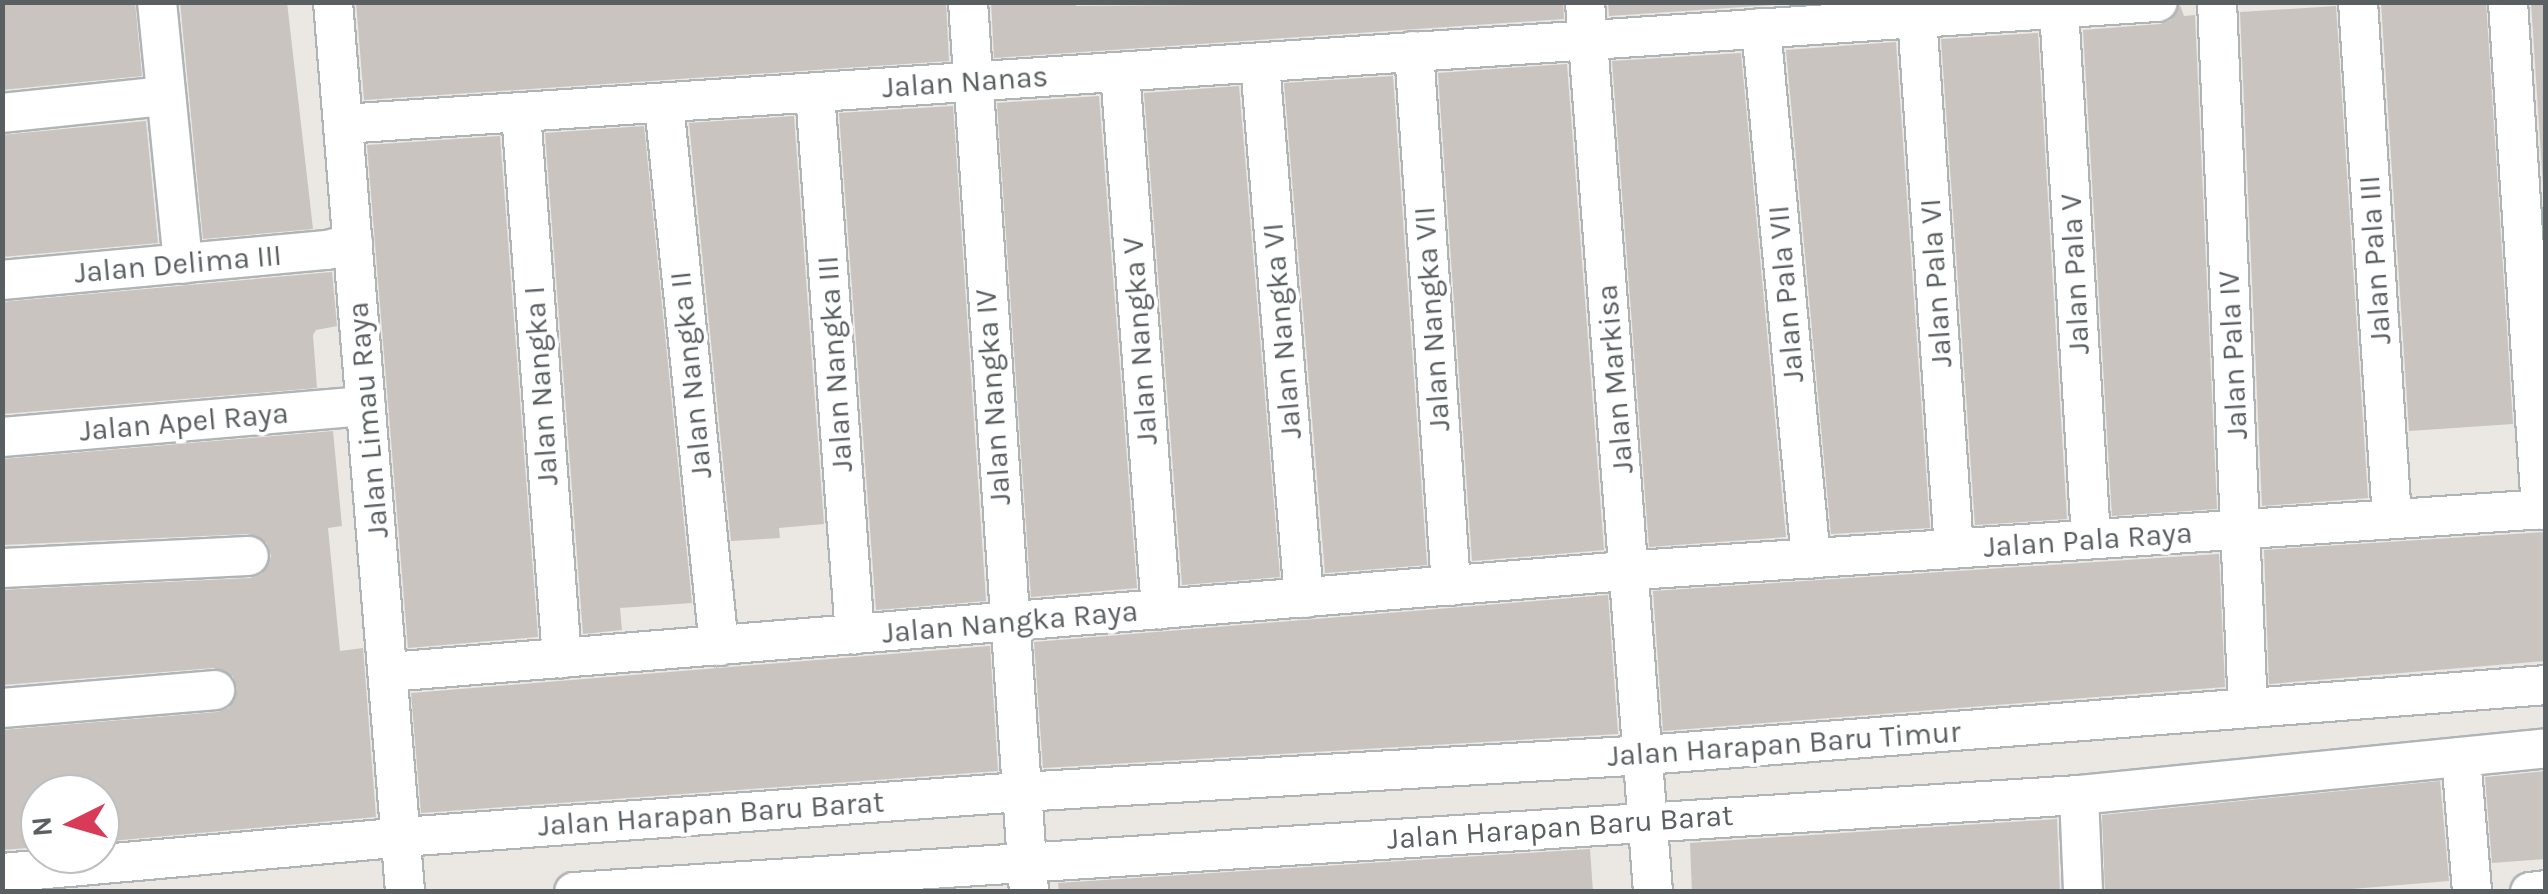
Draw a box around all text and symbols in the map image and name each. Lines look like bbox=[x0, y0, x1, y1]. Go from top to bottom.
street label: Jalan Nanas bbox=[881, 58, 1049, 106]
street label: Jalan Pala III bbox=[2351, 174, 2399, 346]
street label: Jalan Pala V bbox=[2053, 193, 2097, 355]
street label: Jalan Pala VI bbox=[1912, 197, 1960, 369]
street label: Jalan Pala VII bbox=[1760, 204, 1812, 384]
street label: Jalan Nangka VII bbox=[1406, 205, 1458, 433]
street label: Jalan Nangka VI bbox=[1255, 222, 1309, 440]
street label: Jalan Nangka V bbox=[1115, 236, 1165, 446]
street label: Jalan Delima III bbox=[73, 237, 283, 291]
street label: Jalan Nangka III bbox=[809, 255, 861, 473]
street label: Jalan Nangka II bbox=[662, 270, 720, 480]
street label: Jalan Pala IV bbox=[2211, 270, 2255, 440]
street label: Jalan Markisa bbox=[1589, 283, 1641, 475]
street label: Jalan Nangka I bbox=[516, 285, 566, 487]
street label: Jalan Nangka IV bbox=[967, 288, 1019, 506]
street label: Jalan Limau Raya bbox=[340, 300, 396, 540]
street label: Jalan Apel Raya bbox=[78, 395, 290, 449]
street label: Jalan Pala Raya bbox=[1982, 515, 2194, 565]
street label: Jalan Nangka Raya bbox=[881, 593, 1139, 651]
street label: Jalan Harapan Baru Timur bbox=[1606, 714, 1962, 774]
north arrow bbox=[20, 774, 120, 874]
street label: Jalan Harapan Baru Barat bbox=[537, 784, 885, 844]
street label: Jalan Harapan Baru Barat bbox=[1386, 797, 1734, 857]
text: N bbox=[24, 815, 59, 838]

